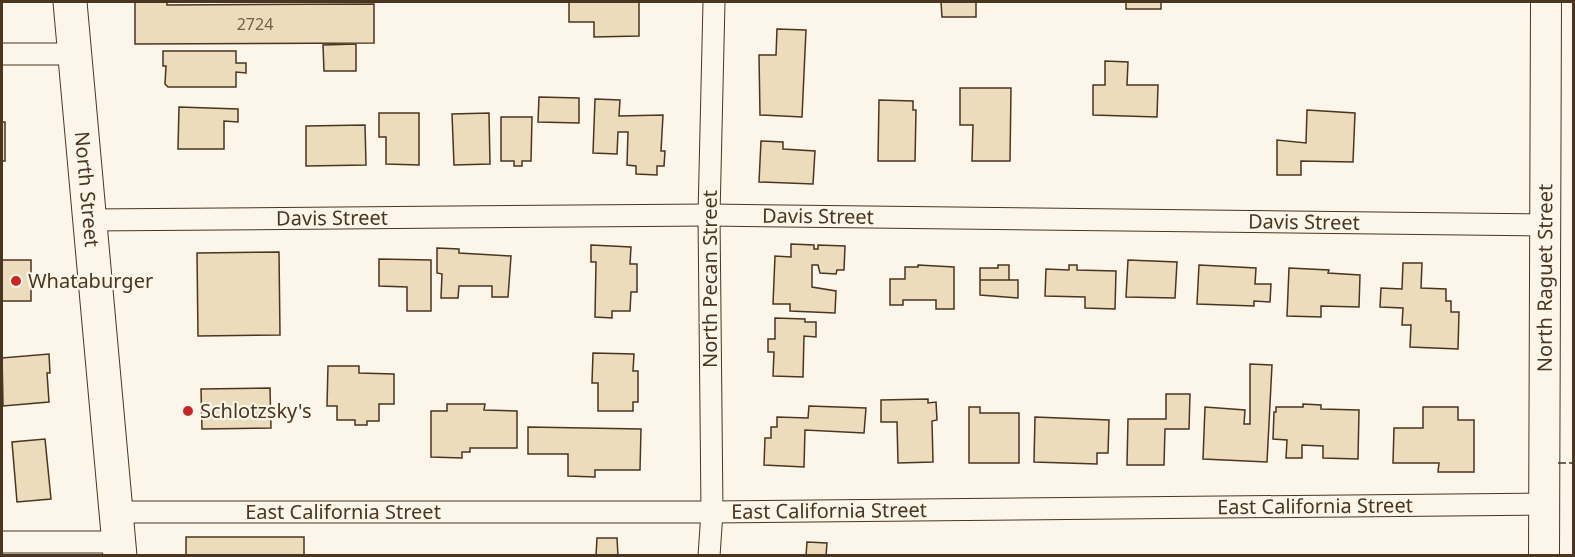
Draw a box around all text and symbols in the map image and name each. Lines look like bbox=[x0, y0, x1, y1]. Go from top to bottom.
house number: 2724 bbox=[237, 13, 273, 35]
street label: North Street bbox=[69, 130, 106, 248]
street label: North Raguet Street bbox=[1531, 184, 1558, 372]
street label: North Pecan Street bbox=[696, 190, 723, 368]
street label: Davis Street bbox=[762, 202, 874, 230]
street label: Davis Street bbox=[276, 204, 388, 231]
street label: Davis Street bbox=[1248, 207, 1360, 236]
place label: Whataburger bbox=[28, 267, 153, 294]
marker: Whataburger bbox=[9, 274, 23, 288]
place label: Schlotzsky's bbox=[200, 397, 312, 424]
marker: Schlotzsky's bbox=[181, 404, 195, 418]
street label: East California Street bbox=[1217, 491, 1413, 520]
street label: East California Street bbox=[731, 496, 927, 525]
street label: East California Street bbox=[245, 498, 441, 525]

